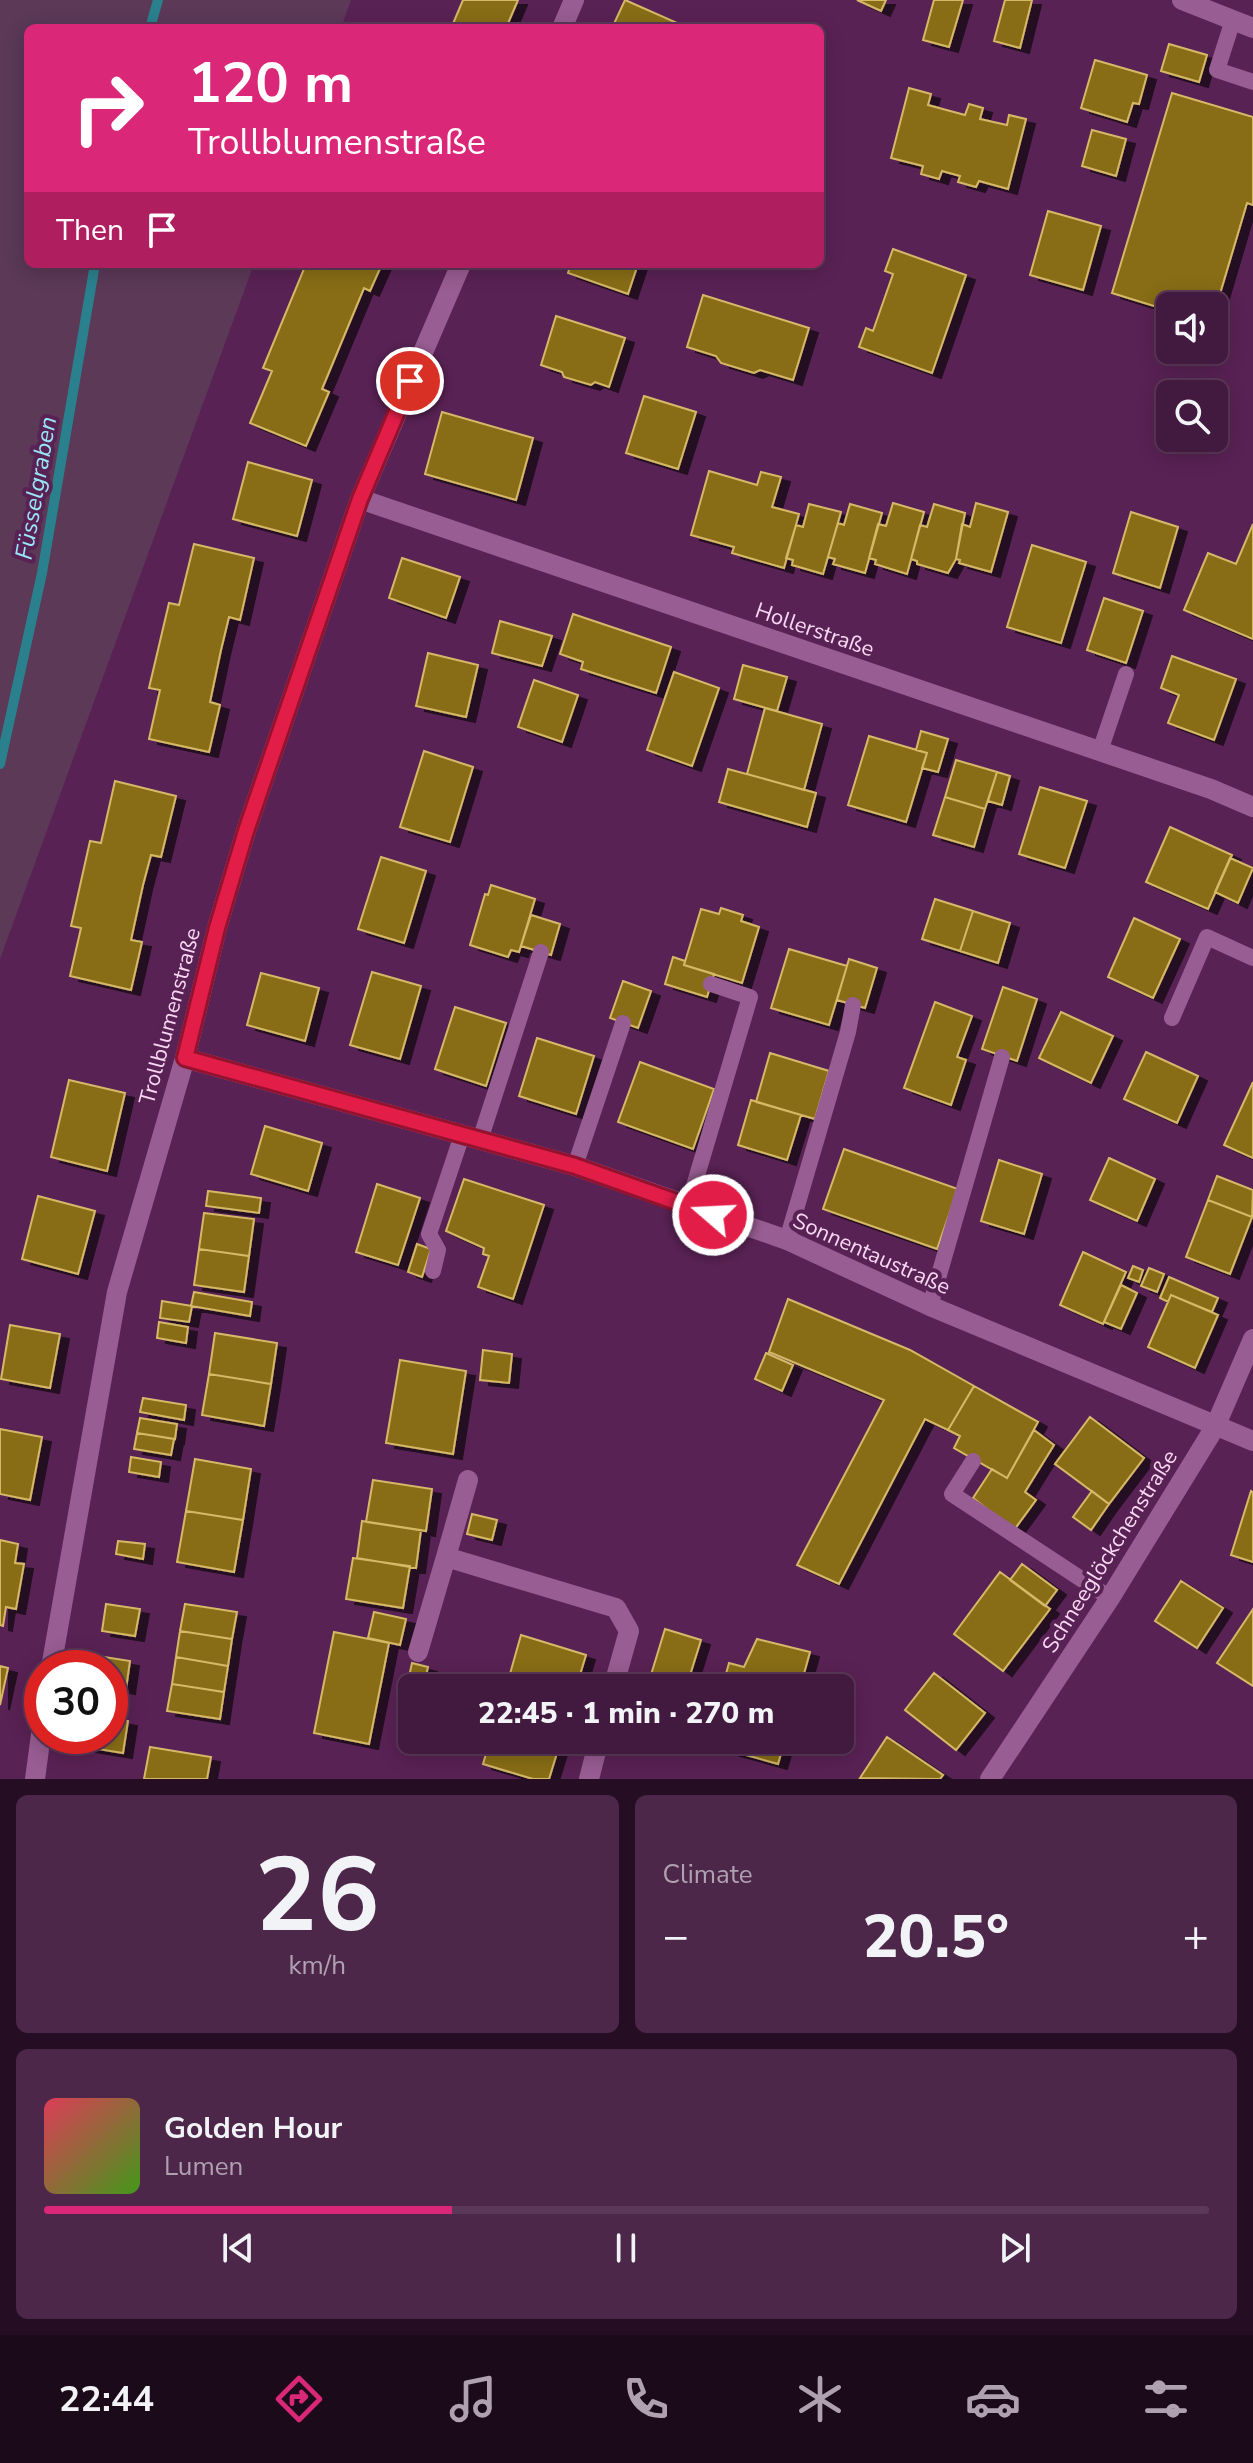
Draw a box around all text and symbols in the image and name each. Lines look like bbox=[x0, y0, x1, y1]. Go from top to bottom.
text: 120 m bbox=[188, 45, 353, 122]
icon: right bbox=[56, 56, 160, 160]
text: Trollblumenstraße bbox=[188, 118, 486, 167]
icon: arrive bbox=[140, 208, 184, 252]
text: Then bbox=[56, 210, 124, 251]
map controls bbox=[1156, 292, 1228, 452]
button: sound bbox=[1156, 292, 1228, 364]
pin bbox=[376, 347, 444, 415]
icon: arrive bbox=[388, 359, 432, 403]
button: search bbox=[1156, 380, 1228, 452]
water label: Füsselgraben bbox=[8, 414, 64, 562]
street label: Hollerstraße bbox=[751, 596, 878, 664]
street label: Trollblumenstraße bbox=[132, 924, 208, 1108]
position arrow bbox=[671, 1173, 755, 1257]
street label: Sonnentaustraße bbox=[788, 1206, 955, 1302]
street label: Schneeglöckchenstraße bbox=[1035, 1444, 1185, 1659]
speed limit sign: 30 bbox=[24, 1650, 128, 1754]
text: 22:45 · 1 min · 270 m bbox=[478, 1693, 774, 1734]
text: 26 bbox=[255, 1825, 380, 1967]
text: Climate bbox=[663, 1857, 753, 1892]
text: 20.5° bbox=[862, 1896, 1009, 1978]
text: − bbox=[663, 1907, 689, 1967]
text: + bbox=[1183, 1907, 1209, 1967]
text: km/h bbox=[289, 1948, 346, 1983]
text: Golden Hour bbox=[164, 2108, 342, 2149]
text: Lumen bbox=[164, 2149, 243, 2184]
icon: previous bbox=[216, 2226, 260, 2270]
icon: pause bbox=[604, 2226, 648, 2270]
icon: next bbox=[993, 2226, 1037, 2270]
icon: directions bbox=[271, 2371, 327, 2427]
icon: music bbox=[445, 2371, 501, 2427]
icon: phone bbox=[618, 2371, 674, 2427]
icon: climate bbox=[792, 2371, 848, 2427]
icon: car bbox=[965, 2371, 1021, 2427]
icon: filters bbox=[1138, 2371, 1194, 2427]
text: 22:44 bbox=[59, 2375, 154, 2424]

